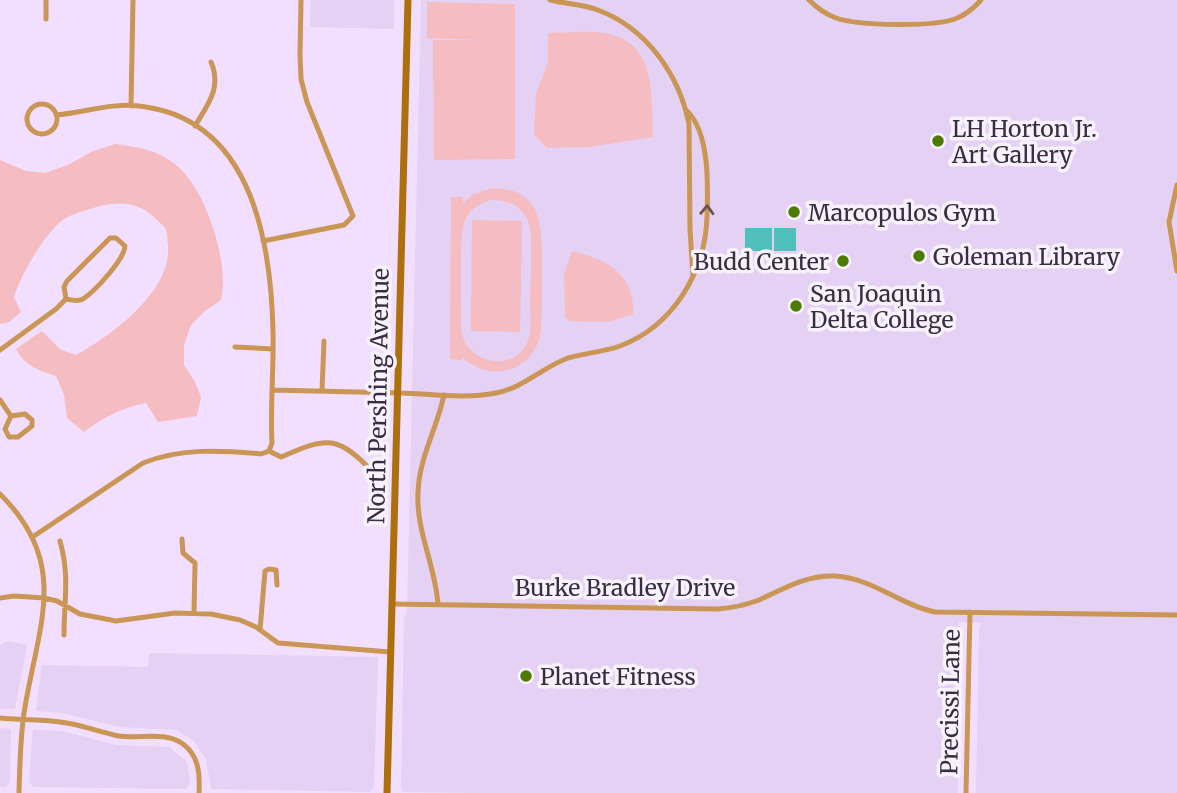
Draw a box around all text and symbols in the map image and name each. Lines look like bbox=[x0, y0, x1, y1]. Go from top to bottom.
place label: LH Horton Jr. Art Gallery bbox=[951, 114, 1097, 169]
marker: LH Horton Jr. Art Gallery bbox=[930, 133, 946, 149]
place label: Marcopulos Gym bbox=[808, 198, 996, 227]
one-way arrow bbox=[700, 204, 715, 215]
marker: Marcopulos Gym bbox=[786, 204, 802, 220]
place label: Goleman Library bbox=[933, 242, 1120, 271]
place label: Budd Center bbox=[694, 247, 829, 276]
marker: Goleman Library bbox=[911, 248, 927, 264]
marker: Budd Center bbox=[835, 253, 851, 269]
street label: North Pershing Avenue bbox=[361, 268, 395, 524]
place label: San Joaquin Delta College bbox=[810, 279, 954, 334]
marker: San Joaquin Delta College bbox=[788, 298, 804, 314]
street label: Burke Bradley Drive bbox=[515, 573, 735, 602]
street label: Precissi Lane bbox=[934, 629, 966, 775]
place label: Planet Fitness bbox=[540, 662, 696, 691]
marker: Planet Fitness bbox=[518, 668, 534, 684]

